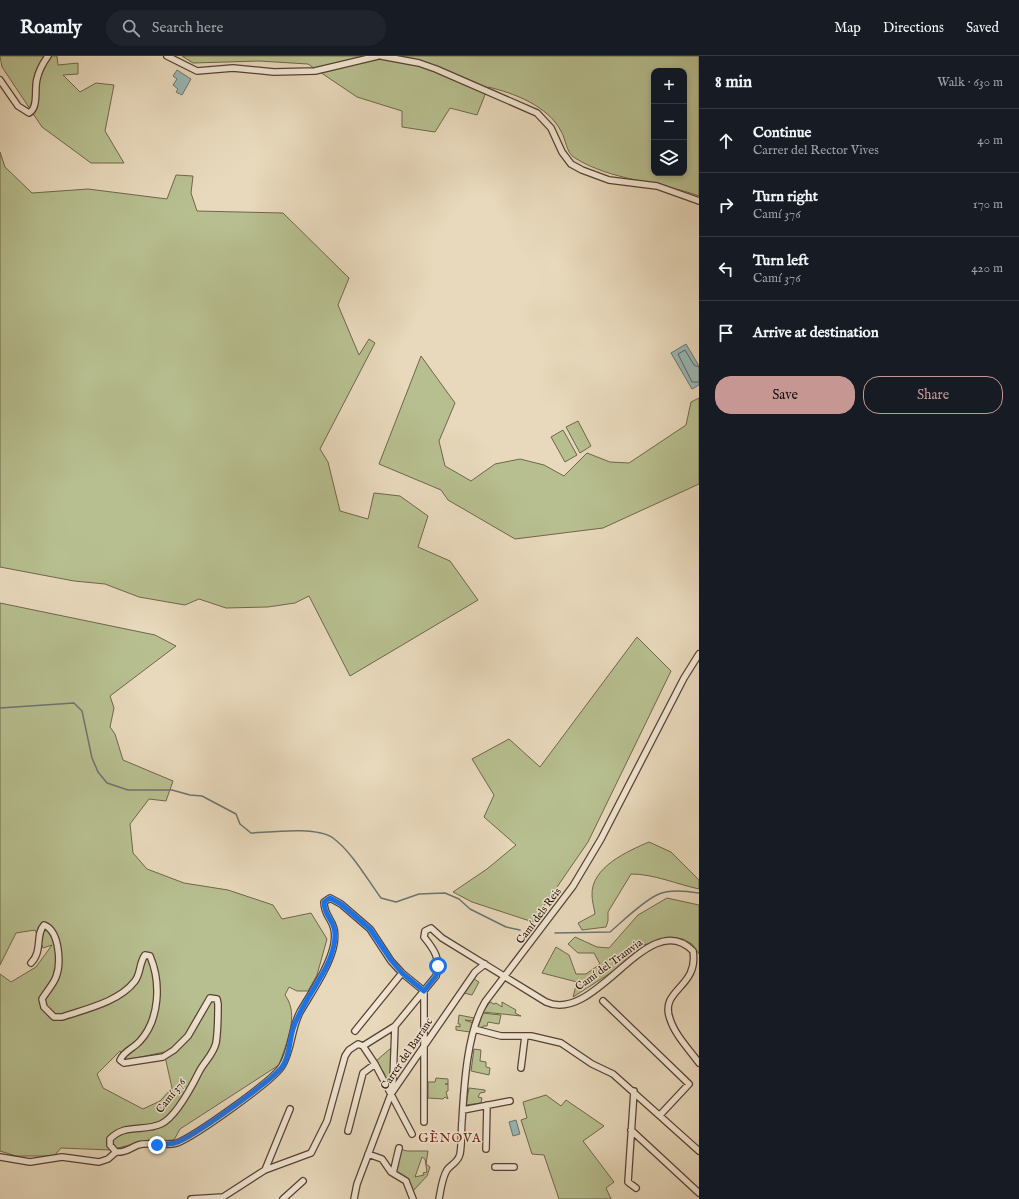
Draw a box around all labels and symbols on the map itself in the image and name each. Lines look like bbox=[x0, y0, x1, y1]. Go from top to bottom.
street label: Camí dels Reis bbox=[513, 885, 565, 947]
street label: Camí del Tramvia bbox=[573, 936, 646, 994]
route start bbox=[429, 957, 447, 975]
street label: Carrer del Barranc bbox=[378, 1015, 436, 1093]
street label: Camí 376 bbox=[153, 1076, 189, 1116]
district label: GÈNOVA bbox=[418, 1130, 482, 1147]
route end bbox=[148, 1136, 166, 1154]

